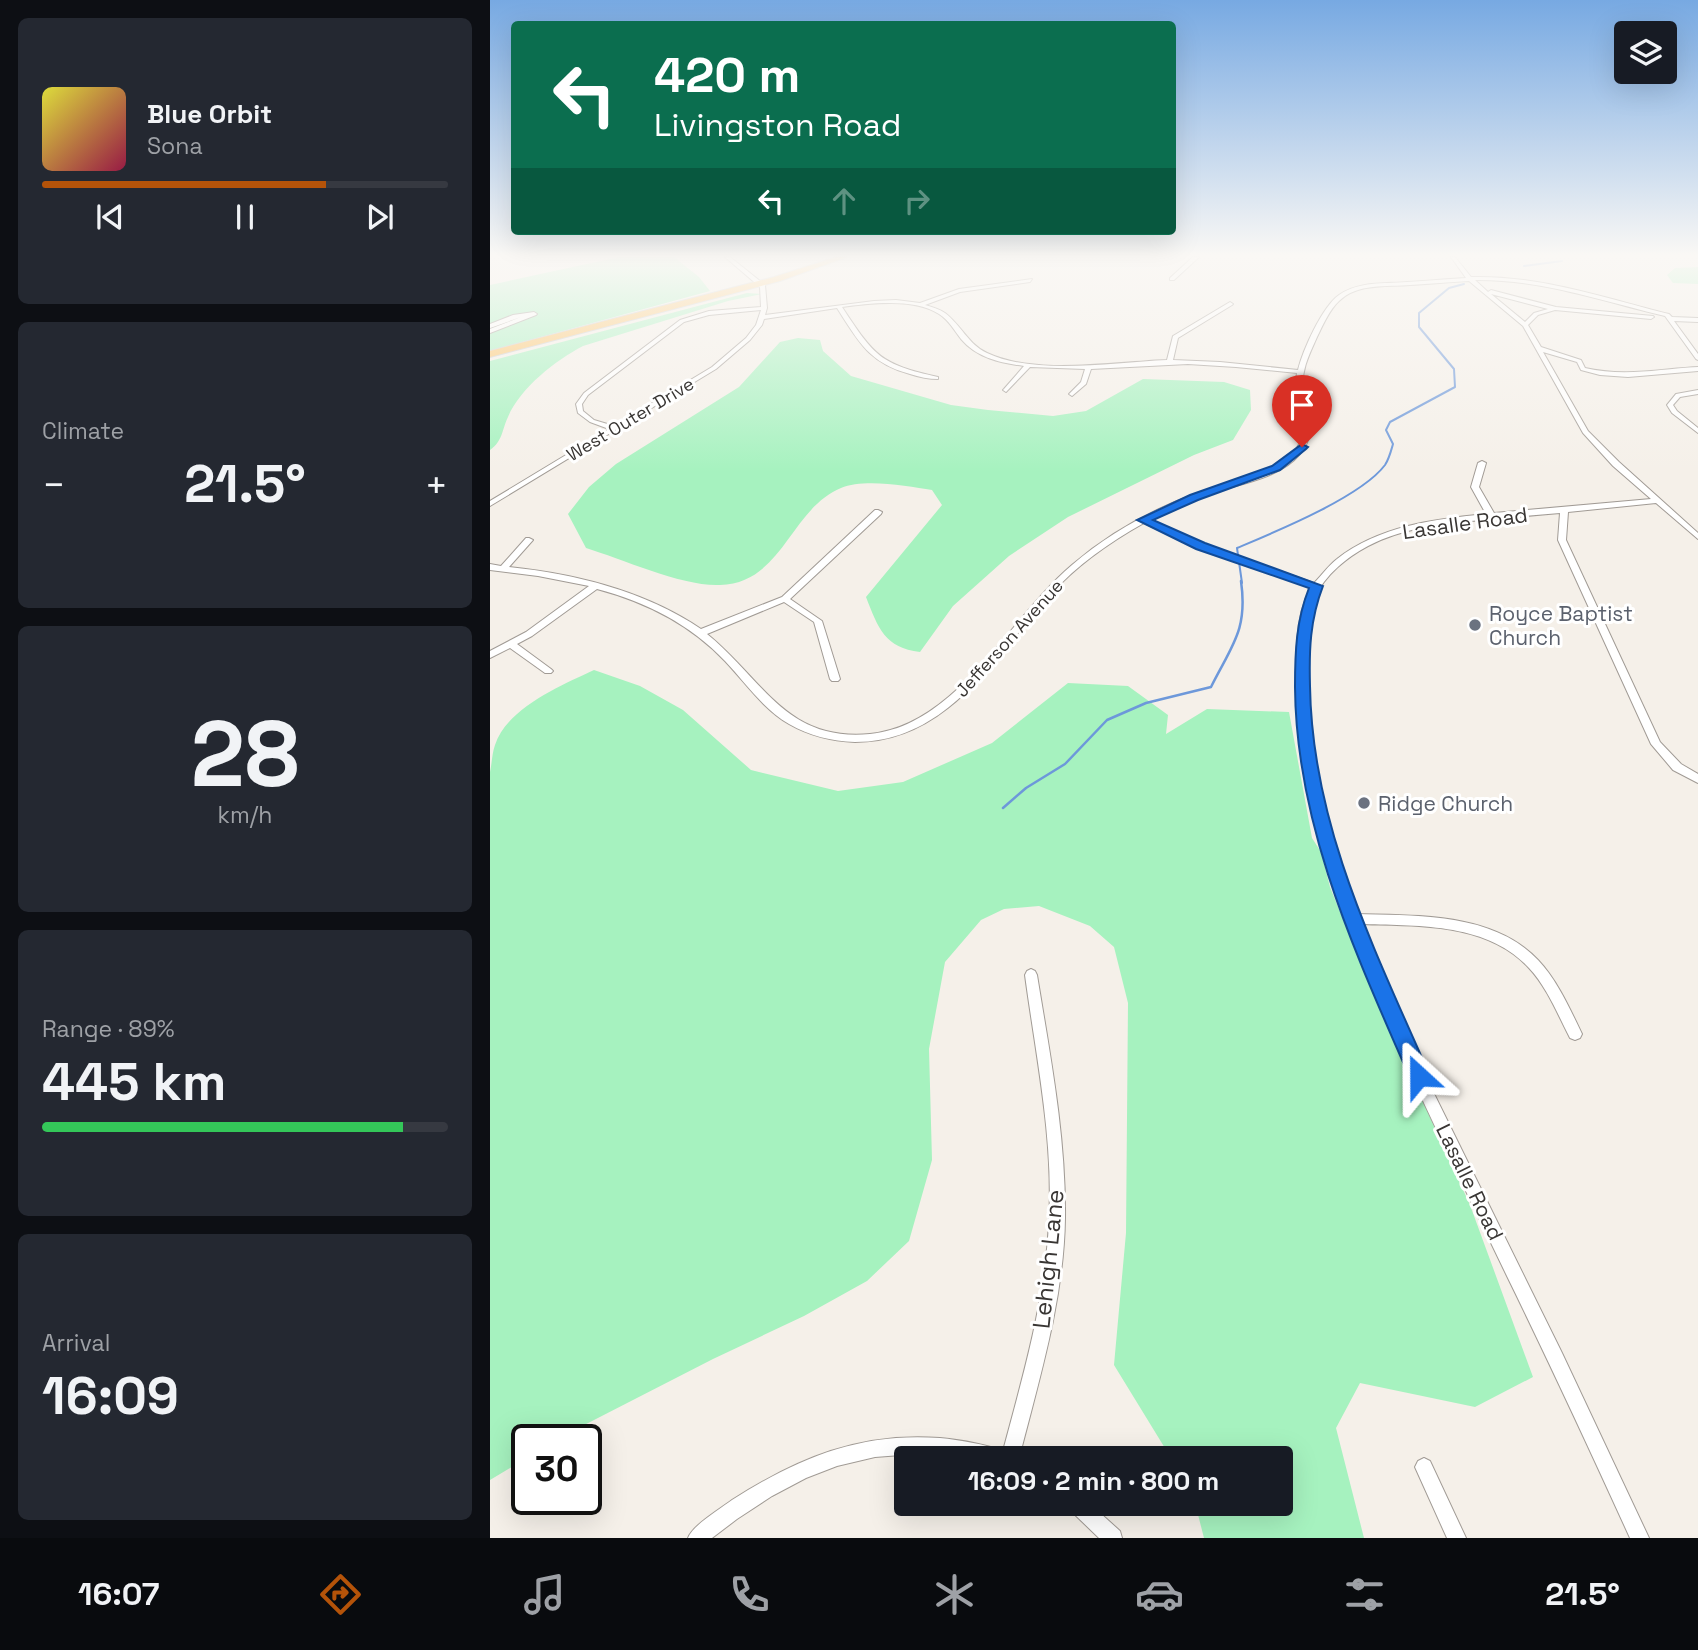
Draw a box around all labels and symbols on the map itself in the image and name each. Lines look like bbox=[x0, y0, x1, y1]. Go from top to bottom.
street label: West Outer Drive bbox=[562, 372, 698, 466]
pin bbox=[1272, 375, 1332, 447]
street label: Lasalle Road bbox=[1401, 501, 1529, 545]
street label: Jefferson Avenue bbox=[950, 574, 1068, 702]
place label: Royce Baptist Church bbox=[1489, 600, 1633, 651]
marker: Royce Baptist Church bbox=[1467, 617, 1483, 633]
place label: Ridge Church bbox=[1378, 790, 1513, 817]
marker: Ridge Church bbox=[1356, 795, 1372, 811]
position arrow bbox=[1382, 1039, 1456, 1113]
street label: Lasalle Road bbox=[1430, 1119, 1510, 1245]
street label: Lehigh Lane bbox=[1025, 1188, 1071, 1330]
speed limit sign: 30 bbox=[511, 1424, 602, 1515]

